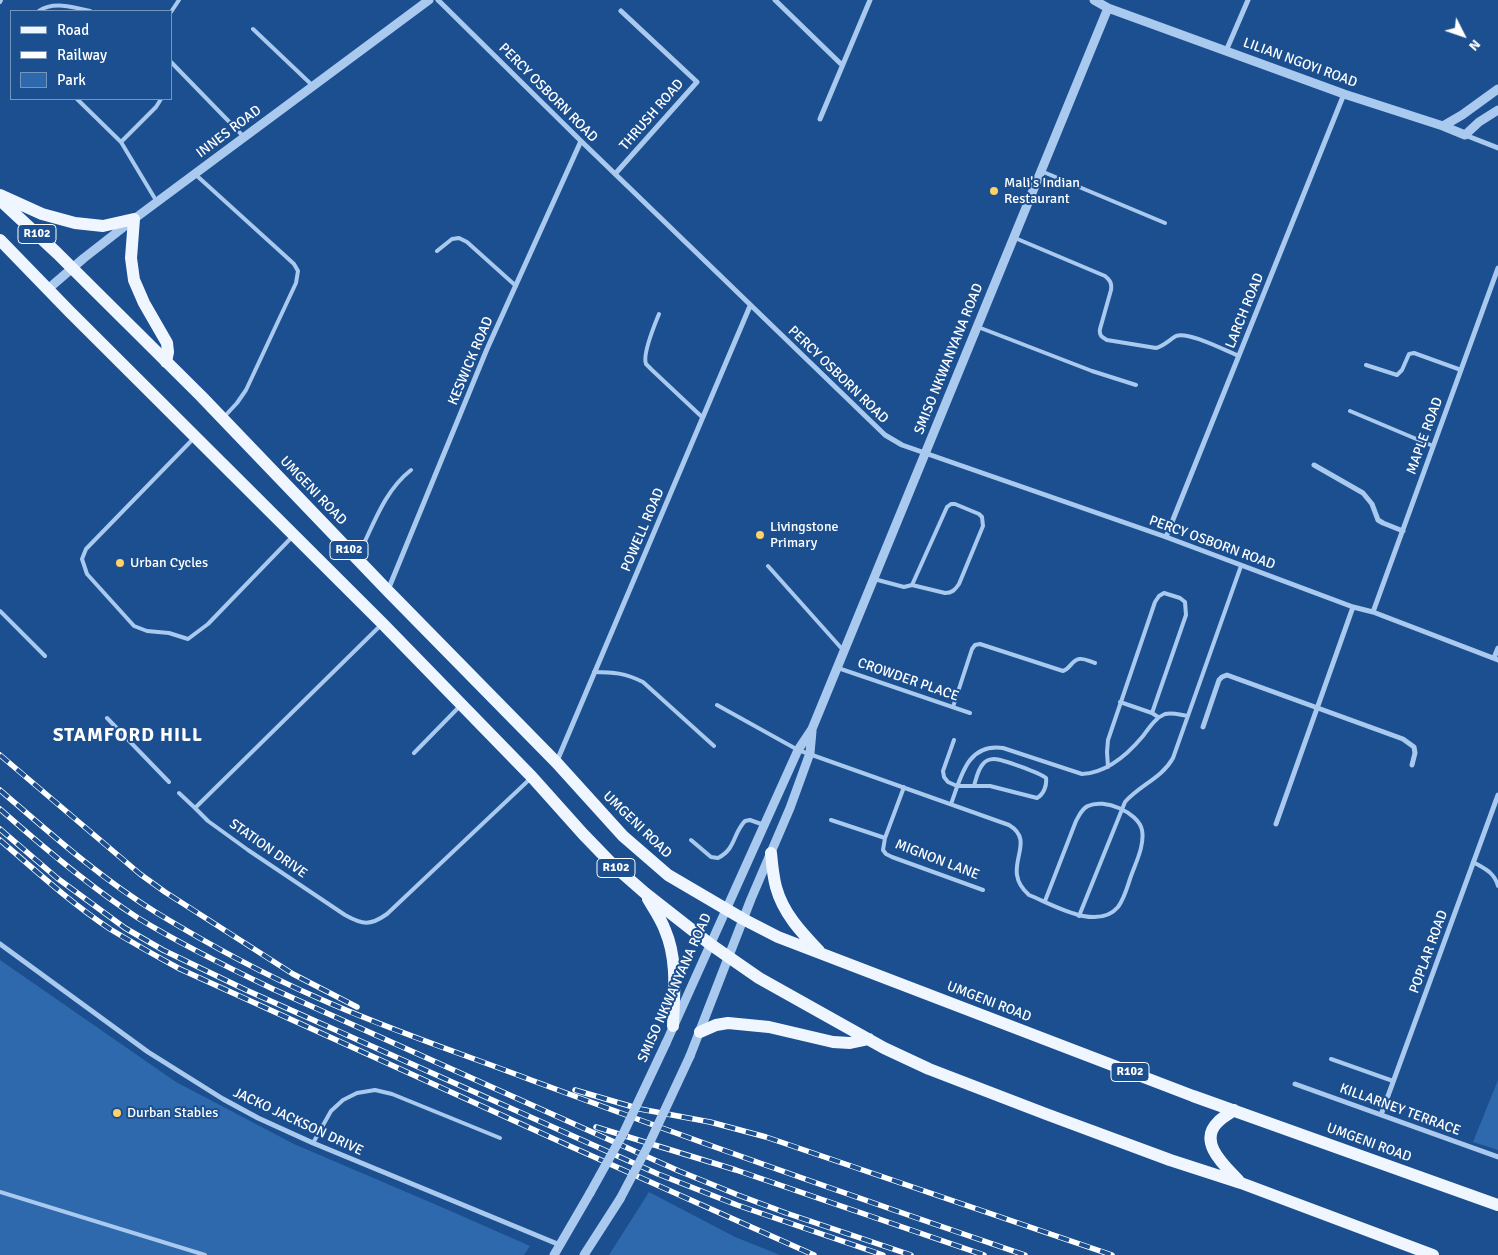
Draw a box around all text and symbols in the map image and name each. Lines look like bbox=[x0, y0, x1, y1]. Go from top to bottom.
legend bbox=[10, 10, 172, 100]
north arrow bbox=[1438, 10, 1488, 60]
text: Road bbox=[57, 21, 89, 39]
street label: LILIAN NGOYI ROAD bbox=[1241, 35, 1359, 91]
text: N bbox=[1465, 36, 1484, 54]
street label: PERCY OSBORN ROAD bbox=[495, 40, 601, 146]
text: Railway bbox=[57, 46, 107, 64]
text: Park bbox=[57, 71, 86, 89]
street label: THRUSH ROAD bbox=[616, 76, 688, 154]
street label: INNES ROAD bbox=[193, 102, 265, 162]
place label: Mali's Indian Restaurant bbox=[1004, 175, 1080, 208]
marker: Mali's Indian Restaurant bbox=[988, 185, 1000, 197]
road number: R102 bbox=[18, 224, 56, 243]
street label: LARCH ROAD bbox=[1222, 271, 1268, 351]
street label: SMISO NKWANYANA ROAD bbox=[911, 281, 987, 437]
street label: KESWICK ROAD bbox=[445, 314, 497, 408]
street label: PERCY OSBORN ROAD bbox=[784, 323, 892, 427]
street label: MAPLE ROAD bbox=[1403, 395, 1447, 477]
street label: UMGENI ROAD bbox=[276, 453, 350, 529]
street label: POWELL ROAD bbox=[618, 486, 668, 574]
street label: PERCY OSBORN ROAD bbox=[1147, 512, 1277, 574]
place label: Livingstone Primary bbox=[770, 519, 839, 552]
marker: Livingstone Primary bbox=[754, 529, 766, 541]
road number: R102 bbox=[330, 540, 368, 560]
place label: Urban Cycles bbox=[130, 555, 208, 571]
marker: Urban Cycles bbox=[114, 557, 126, 569]
street label: CROWDER PLACE bbox=[855, 655, 961, 705]
district label: STAMFORD HILL bbox=[51, 725, 205, 747]
street label: UMGENI ROAD bbox=[599, 788, 675, 862]
street label: STATION DRIVE bbox=[226, 816, 310, 882]
street label: MIGNON LANE bbox=[892, 836, 982, 884]
road number: R102 bbox=[597, 858, 635, 878]
street label: POPLAR ROAD bbox=[1406, 908, 1452, 996]
street label: SMISO NKWANYANA ROAD bbox=[635, 911, 715, 1065]
street label: UMGENI ROAD bbox=[944, 978, 1034, 1026]
road number: R102 bbox=[1111, 1062, 1149, 1082]
street label: KILLARNEY TERRACE bbox=[1337, 1080, 1463, 1140]
street label: JACKO JACKSON DRIVE bbox=[230, 1084, 366, 1160]
place label: Durban Stables bbox=[127, 1105, 218, 1121]
marker: Durban Stables bbox=[111, 1107, 123, 1119]
street label: UMGENI ROAD bbox=[1324, 1120, 1414, 1166]

